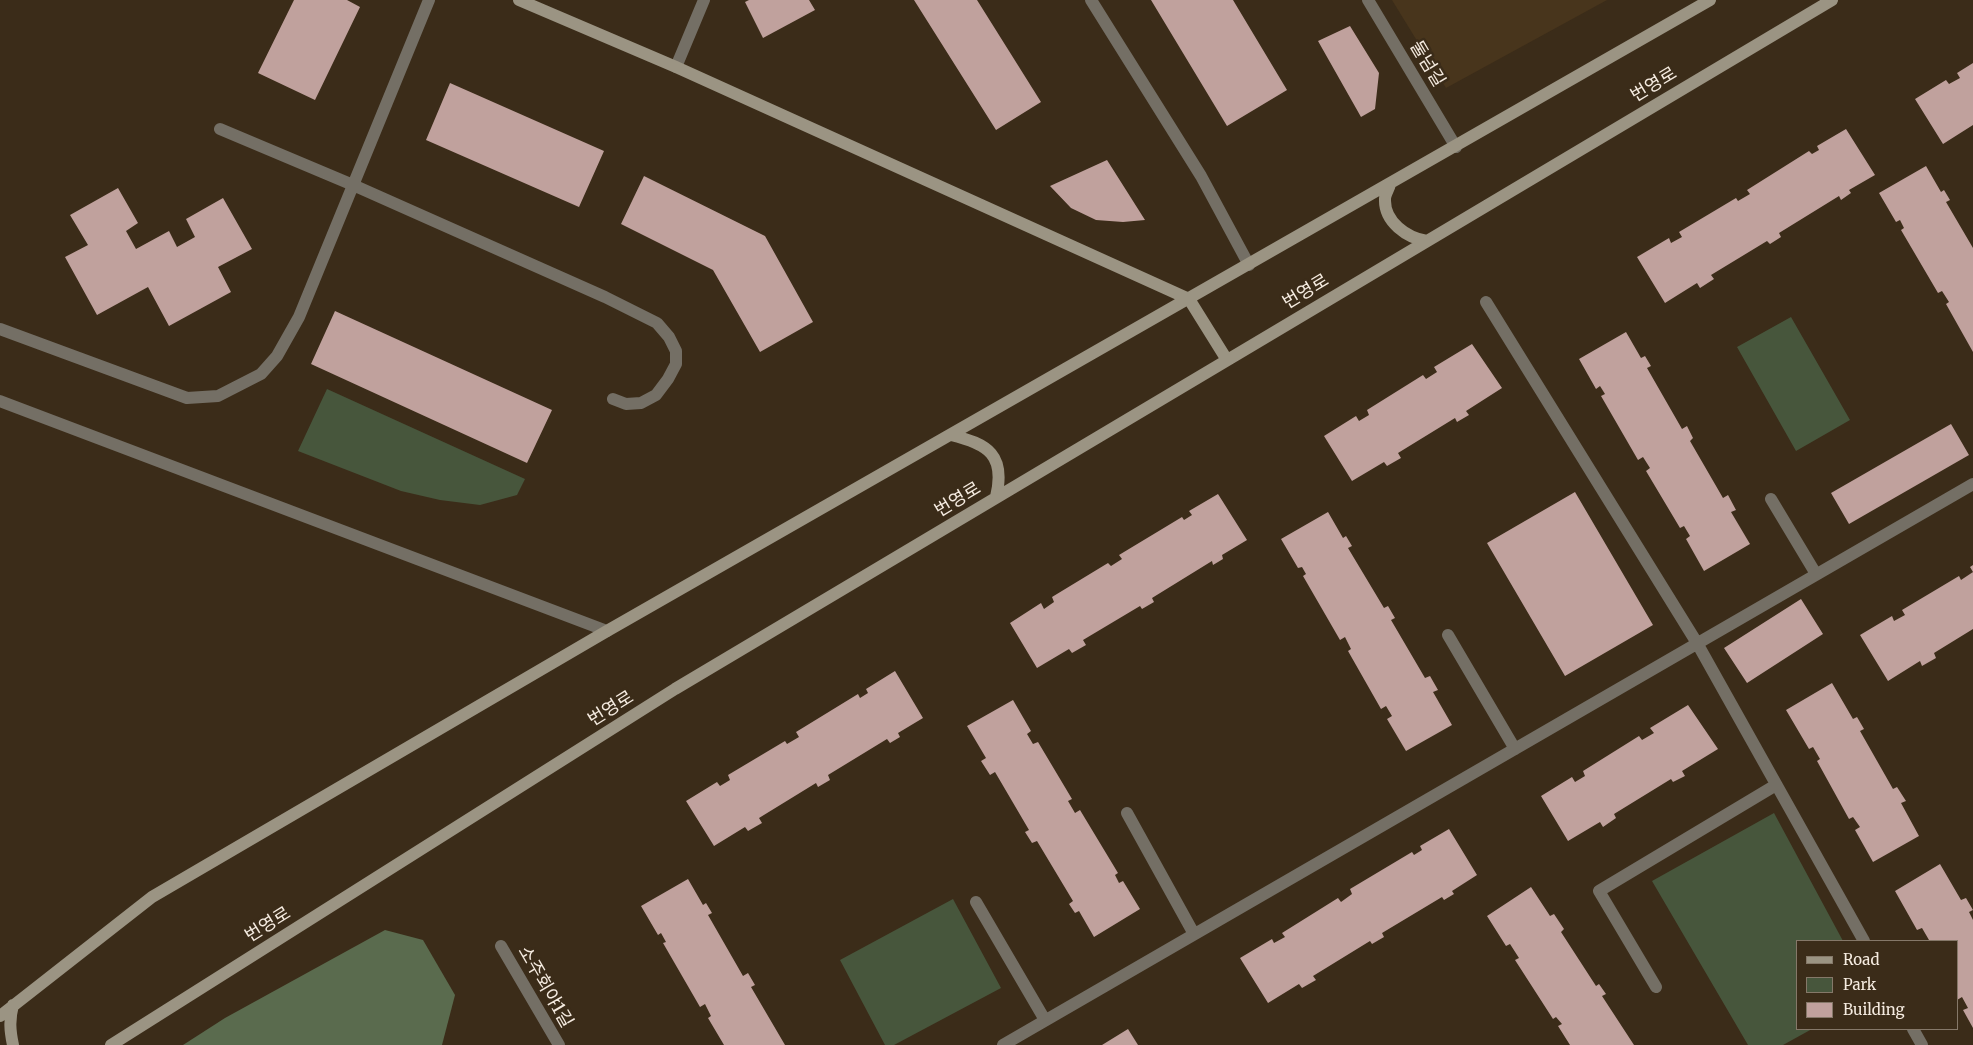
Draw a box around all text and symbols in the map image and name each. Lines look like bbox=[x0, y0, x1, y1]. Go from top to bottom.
street label: 둘넘길 bbox=[1405, 37, 1449, 91]
street label: 번영로 bbox=[1627, 63, 1681, 107]
street label: 번영로 bbox=[1279, 270, 1333, 314]
street label: 번영로 bbox=[931, 478, 985, 522]
street label: 번영로 bbox=[584, 687, 638, 731]
street label: 번영로 bbox=[241, 903, 295, 947]
legend bbox=[1796, 940, 1958, 1030]
street label: 소주회야1길 bbox=[513, 942, 577, 1032]
text: Road bbox=[1843, 950, 1879, 969]
text: Park bbox=[1843, 975, 1876, 994]
text: Building bbox=[1843, 1000, 1905, 1019]

